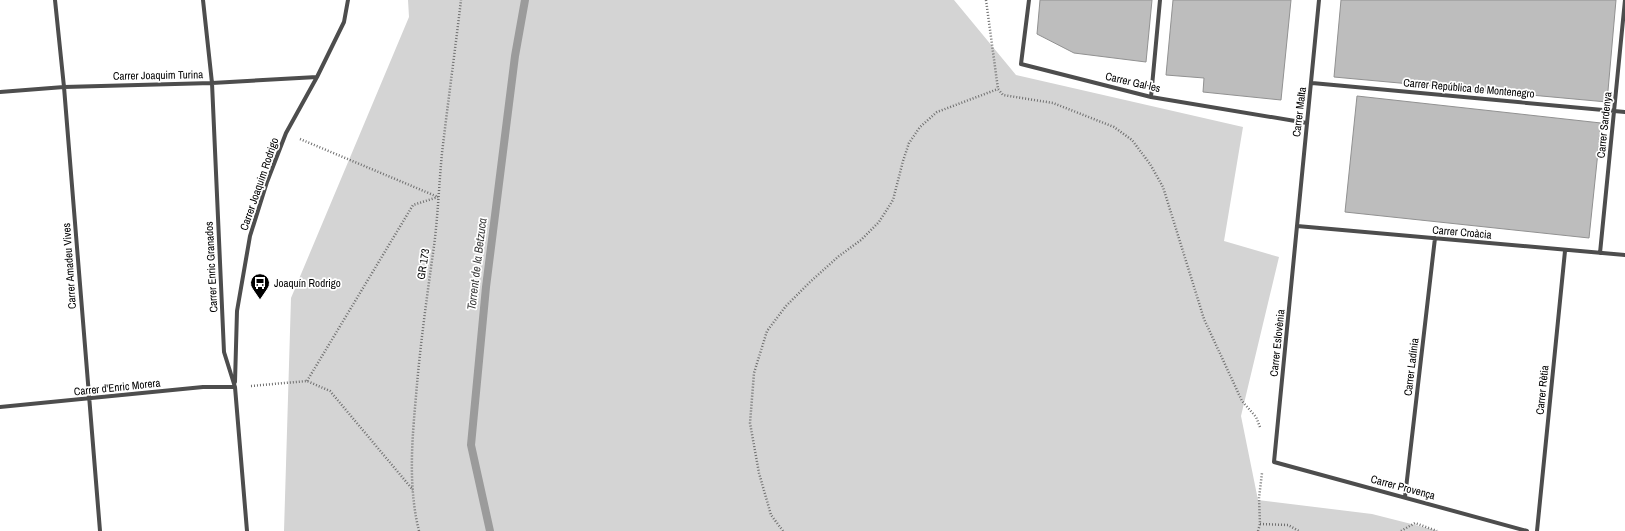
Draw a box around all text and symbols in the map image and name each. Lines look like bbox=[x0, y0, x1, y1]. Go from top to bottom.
street label: Carrer Joaquim Turina bbox=[113, 67, 203, 83]
street label: Carrer Gal·les bbox=[1104, 69, 1162, 95]
street label: Carrer República de Montenegro bbox=[1403, 75, 1535, 101]
street label: Carrer Malta bbox=[1289, 86, 1309, 138]
street label: Carrer Sardenya bbox=[1594, 91, 1614, 159]
street label: Carrer Joaquim Rodrigo bbox=[237, 136, 281, 232]
water label: Torrent de la Betzuca bbox=[463, 216, 491, 311]
street label: Carrer Enric Granados bbox=[202, 221, 220, 313]
street label: Carrer Amadeu Vives bbox=[59, 222, 79, 309]
street label: Carrer Croàcia bbox=[1432, 222, 1492, 242]
street label: GR 173 bbox=[414, 248, 432, 280]
bus stop icon: Joaquín Rodrigo bbox=[249, 272, 271, 300]
place label: Joaquín Rodrigo bbox=[274, 276, 341, 290]
street label: Carrer Eslovènia bbox=[1267, 309, 1287, 377]
street label: Carrer Ladínia bbox=[1401, 337, 1421, 397]
street label: Carrer Rètia bbox=[1532, 365, 1552, 415]
street label: Carrer d'Enric Morera bbox=[73, 375, 161, 399]
street label: Carrer Provença bbox=[1369, 472, 1437, 502]

